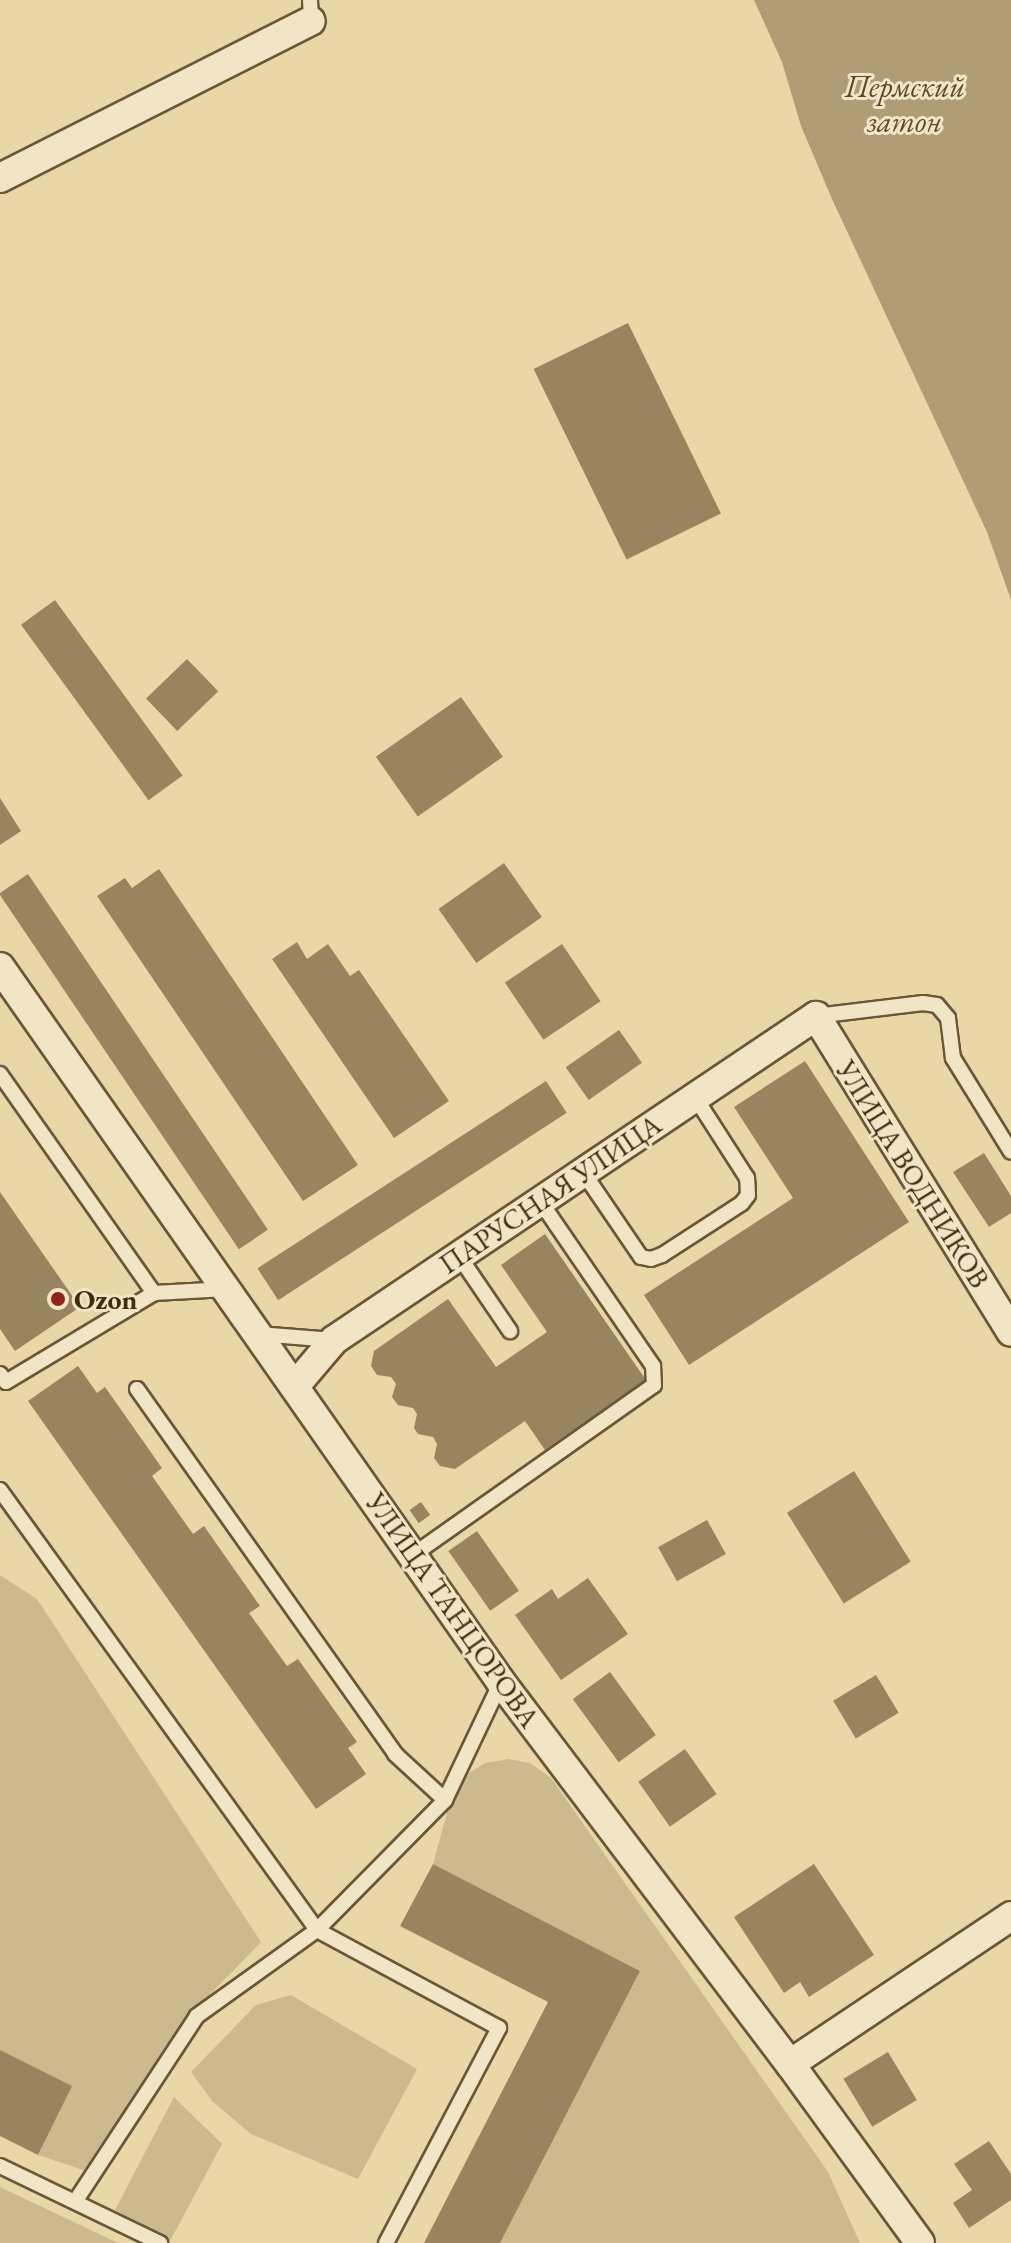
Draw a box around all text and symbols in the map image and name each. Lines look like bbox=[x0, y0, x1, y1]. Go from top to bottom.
water label: Пермский затон bbox=[845, 69, 965, 140]
street label: УЛИЦА ВОДНИКОВ bbox=[829, 1054, 997, 1294]
street label: ПАРУСНАЯ УЛИЦА bbox=[433, 1107, 667, 1281]
place label: Ozon bbox=[74, 1282, 137, 1316]
marker: Ozon bbox=[49, 1290, 67, 1308]
street label: УЛИЦА ТАНЦОРОВА bbox=[359, 1486, 547, 1734]

